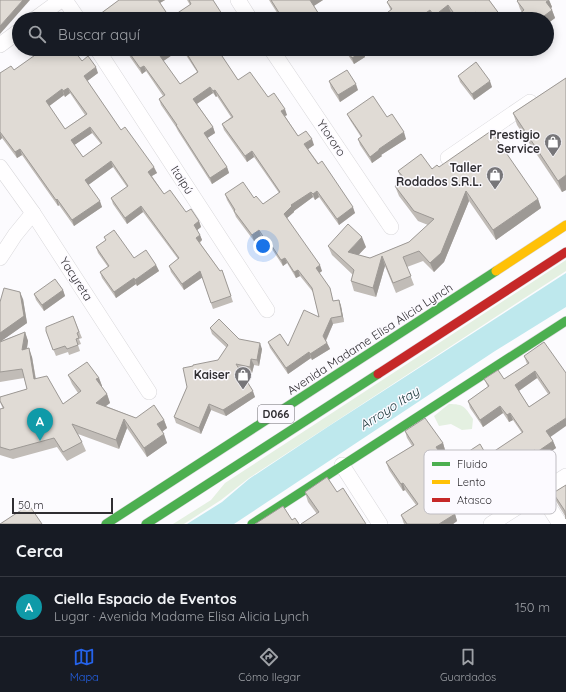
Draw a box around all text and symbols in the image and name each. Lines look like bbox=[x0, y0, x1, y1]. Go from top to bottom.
search box bbox=[12, 12, 554, 56]
icon: search bbox=[26, 23, 48, 45]
text: Buscar aquí bbox=[58, 25, 140, 44]
street label: Ytororo bbox=[314, 116, 349, 159]
place label: Prestigio Service bbox=[489, 127, 541, 156]
shop icon: Prestigio Service bbox=[543, 132, 563, 157]
place label: Taller Rodados S.R.L. bbox=[396, 160, 482, 189]
street label: Itaipú bbox=[168, 163, 197, 197]
shop icon: Taller Rodados S.R.L. bbox=[485, 165, 505, 190]
your location bbox=[253, 236, 273, 256]
street label: Yacyreta bbox=[57, 254, 96, 303]
street label: Avenida Madame Elisa Alicia Lynch bbox=[284, 279, 455, 398]
shop icon: Kaiser bbox=[233, 365, 253, 390]
place label: Kaiser bbox=[194, 367, 230, 382]
water label: Arroyo Itay bbox=[356, 383, 422, 433]
road number: D066 bbox=[258, 405, 294, 423]
pin: A bbox=[27, 408, 53, 441]
legend bbox=[424, 450, 556, 514]
text: Fluido bbox=[457, 457, 488, 471]
text: Lento bbox=[457, 475, 486, 489]
text: Atasco bbox=[457, 493, 492, 507]
scale bar bbox=[12, 496, 113, 515]
text: 50 m bbox=[18, 498, 44, 512]
text: Cerca bbox=[16, 540, 63, 561]
text: Ciella Espacio de Eventos bbox=[54, 589, 237, 608]
text: A bbox=[25, 599, 33, 615]
text: 150 m bbox=[515, 599, 550, 615]
text: Lugar · Avenida Madame Elisa Alicia Lynch bbox=[54, 608, 309, 624]
tab: Mapa bbox=[70, 646, 99, 684]
tab: Cómo llegar bbox=[238, 646, 301, 684]
tab: Guardados bbox=[440, 646, 496, 684]

